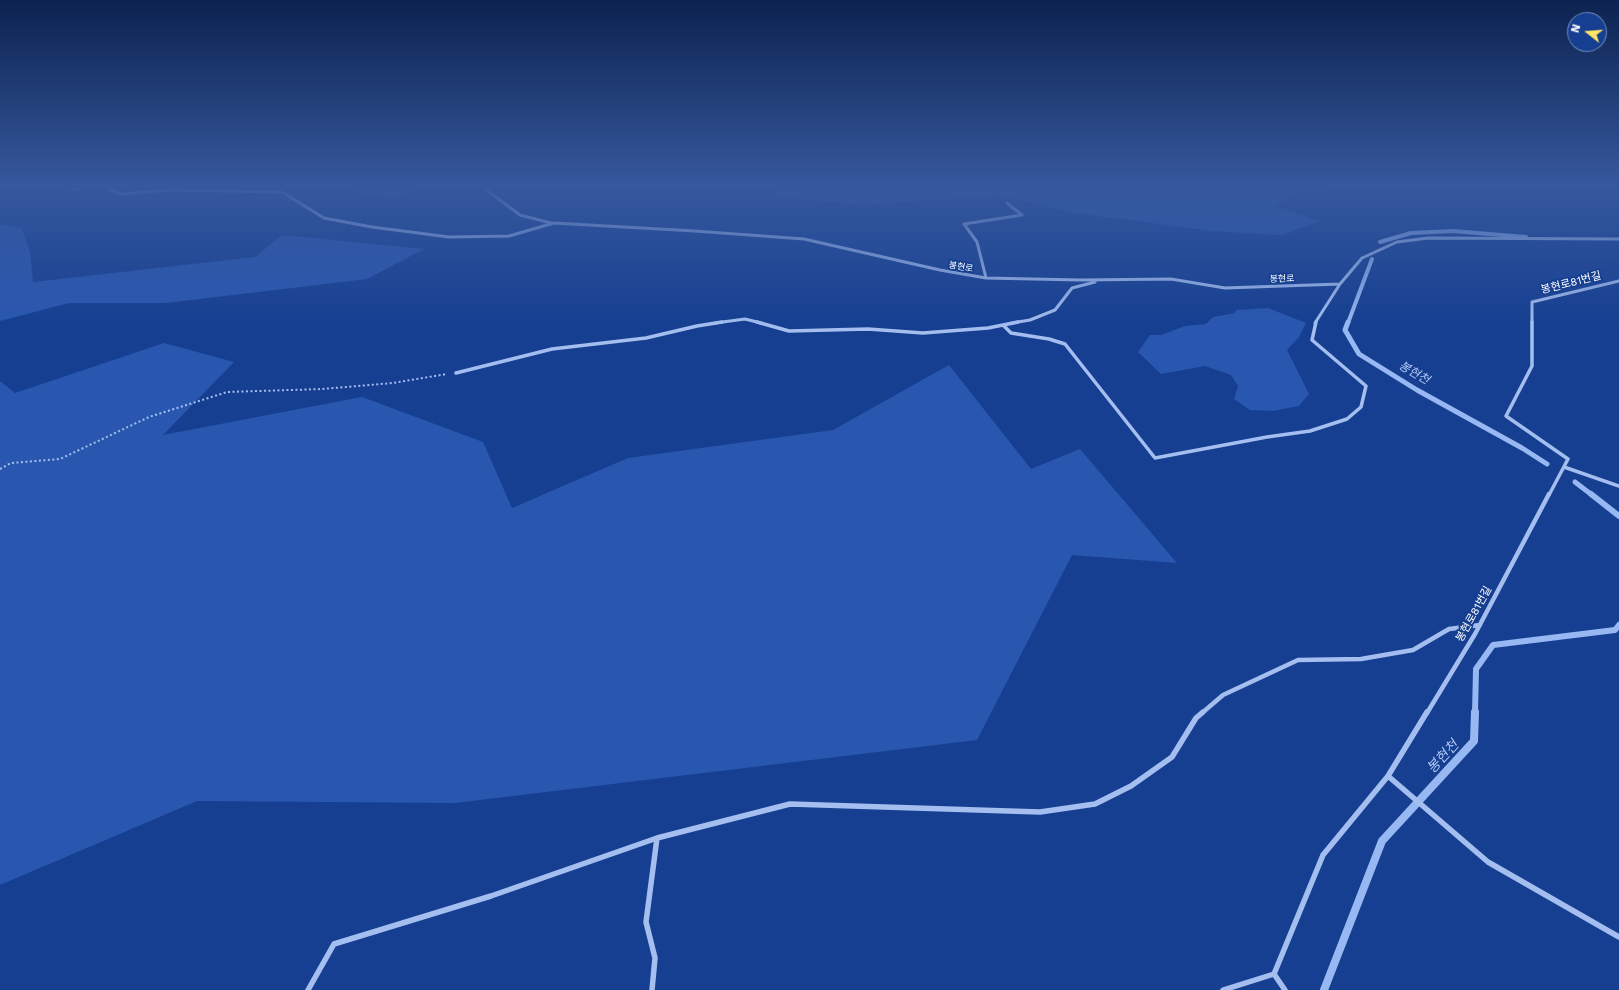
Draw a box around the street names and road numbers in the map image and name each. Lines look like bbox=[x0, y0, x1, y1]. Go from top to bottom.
street label: 봉현로 bbox=[948, 260, 974, 274]
street label: 봉현로81번길 bbox=[1539, 269, 1603, 297]
street label: 봉현로 bbox=[1269, 273, 1295, 285]
street label: 봉현로81번길 bbox=[1453, 584, 1495, 644]

